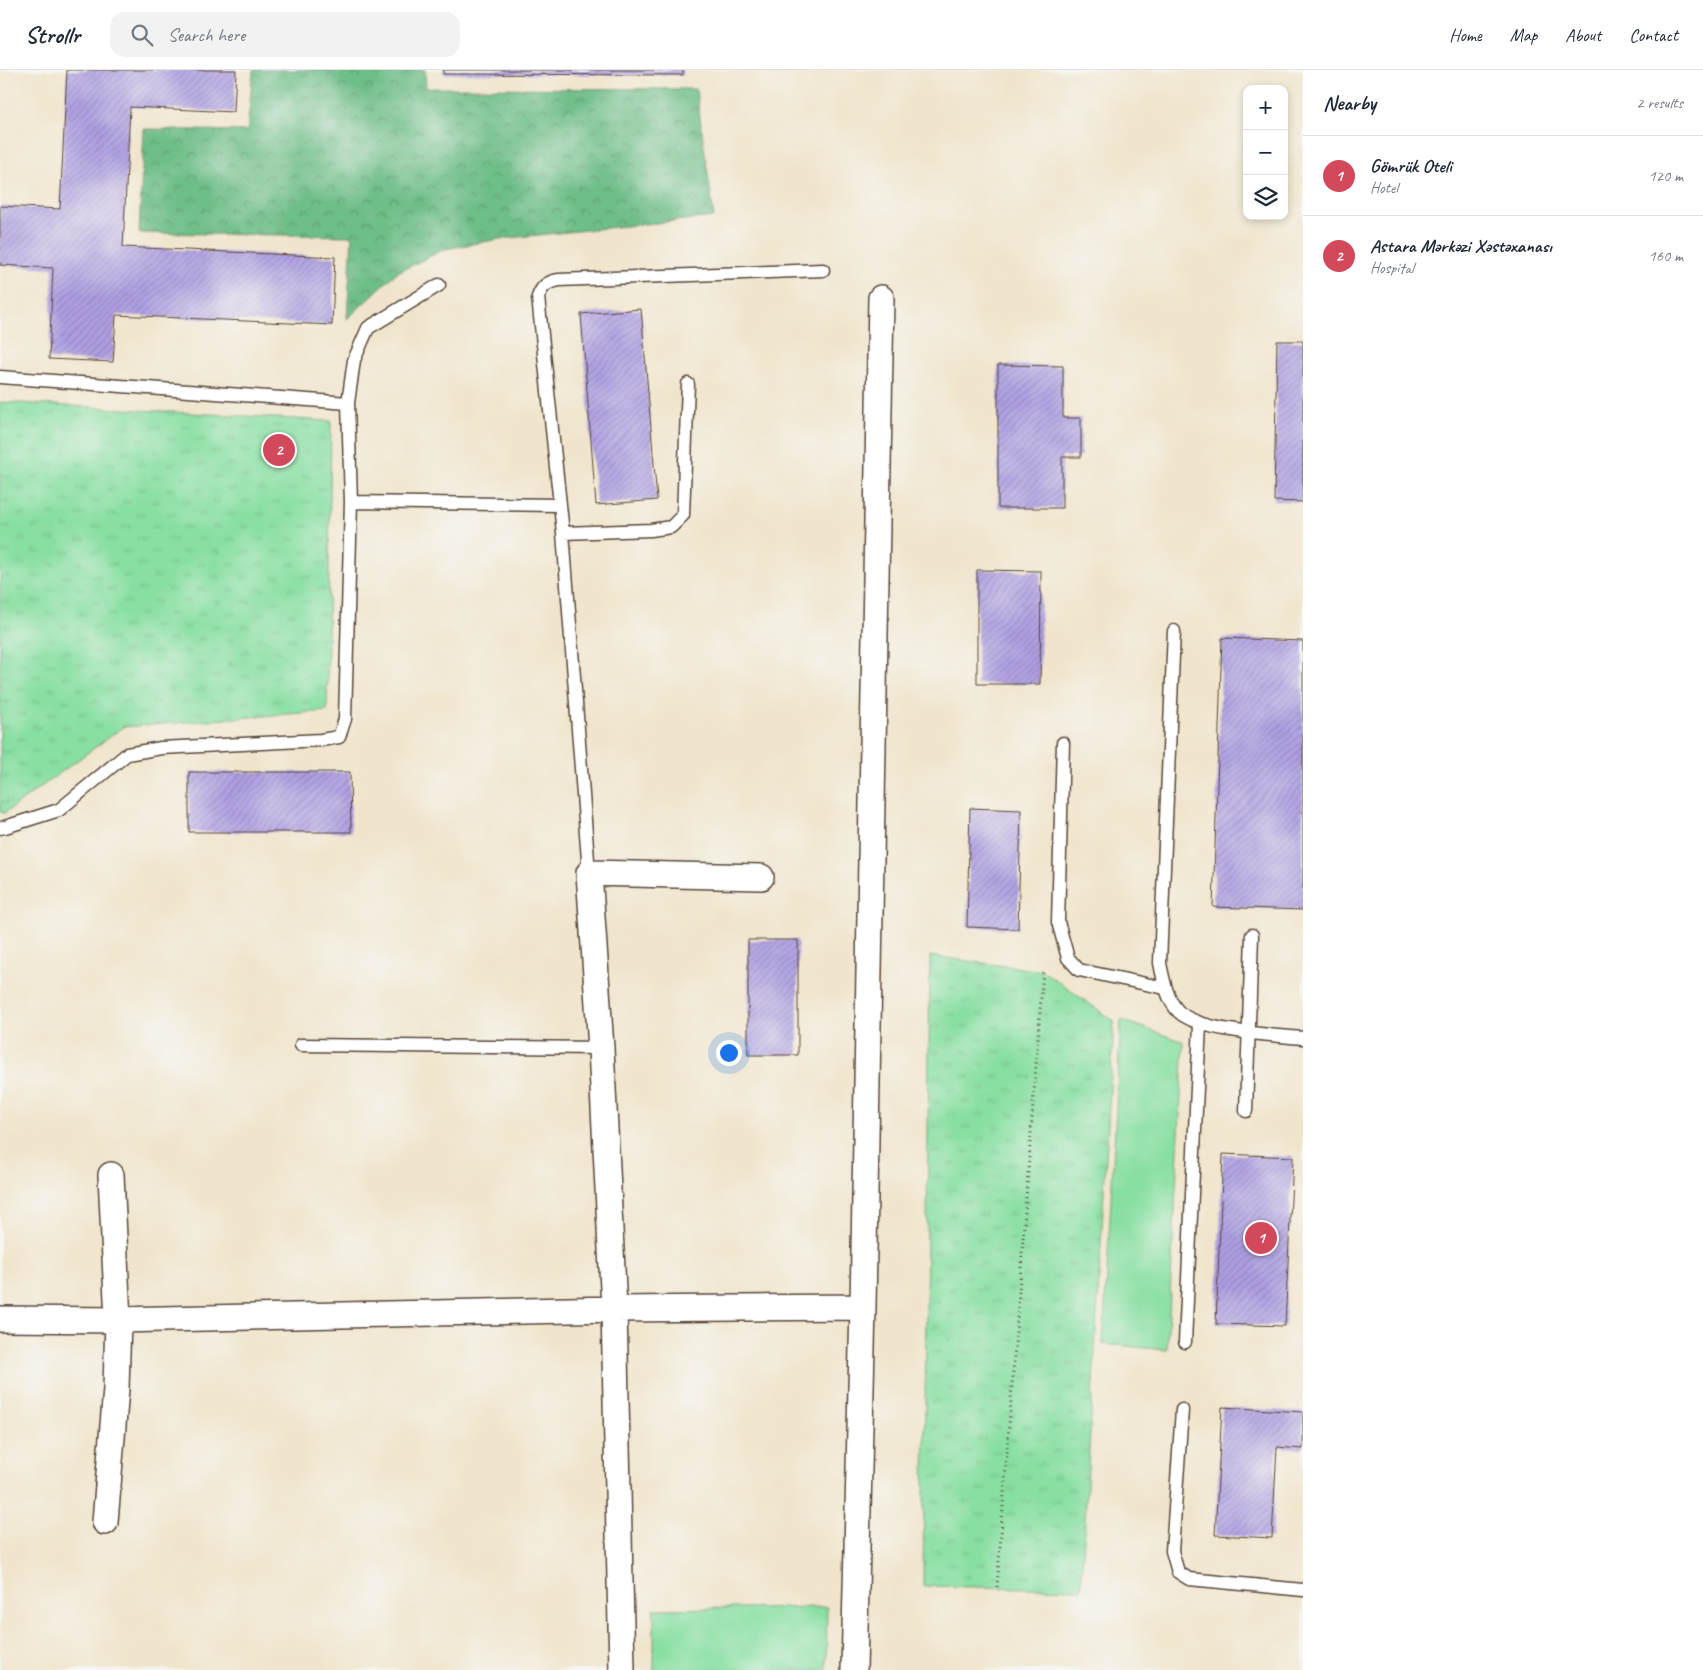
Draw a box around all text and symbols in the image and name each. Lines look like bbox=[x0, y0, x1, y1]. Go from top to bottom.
search box bbox=[110, 12, 460, 57]
text: Strollr bbox=[25, 20, 80, 50]
icon: search bbox=[128, 21, 156, 49]
text: Search here bbox=[168, 23, 245, 47]
text: Home bbox=[1449, 24, 1482, 46]
text: Map bbox=[1510, 24, 1537, 46]
text: About bbox=[1565, 24, 1601, 46]
text: Contact bbox=[1629, 24, 1678, 46]
map controls bbox=[1243, 85, 1288, 220]
button: + bbox=[1243, 85, 1288, 130]
text: Nearby bbox=[1323, 90, 1376, 116]
text: 2 results bbox=[1636, 93, 1683, 113]
button: − bbox=[1243, 130, 1288, 175]
text: Gömrük Oteli bbox=[1370, 154, 1452, 178]
text: 1 bbox=[1335, 166, 1343, 186]
text: 120 m bbox=[1649, 166, 1683, 186]
button: layers bbox=[1243, 175, 1288, 220]
text: Hotel bbox=[1370, 178, 1398, 198]
text: Astara Mərkəzi Xəstəxanası bbox=[1370, 234, 1552, 258]
text: 2 bbox=[1335, 246, 1343, 266]
text: 160 m bbox=[1649, 246, 1683, 266]
text: Hospital bbox=[1370, 258, 1414, 278]
pin: 2 bbox=[263, 431, 295, 469]
your location bbox=[716, 1040, 742, 1066]
pin: 1 bbox=[1245, 1219, 1277, 1257]

